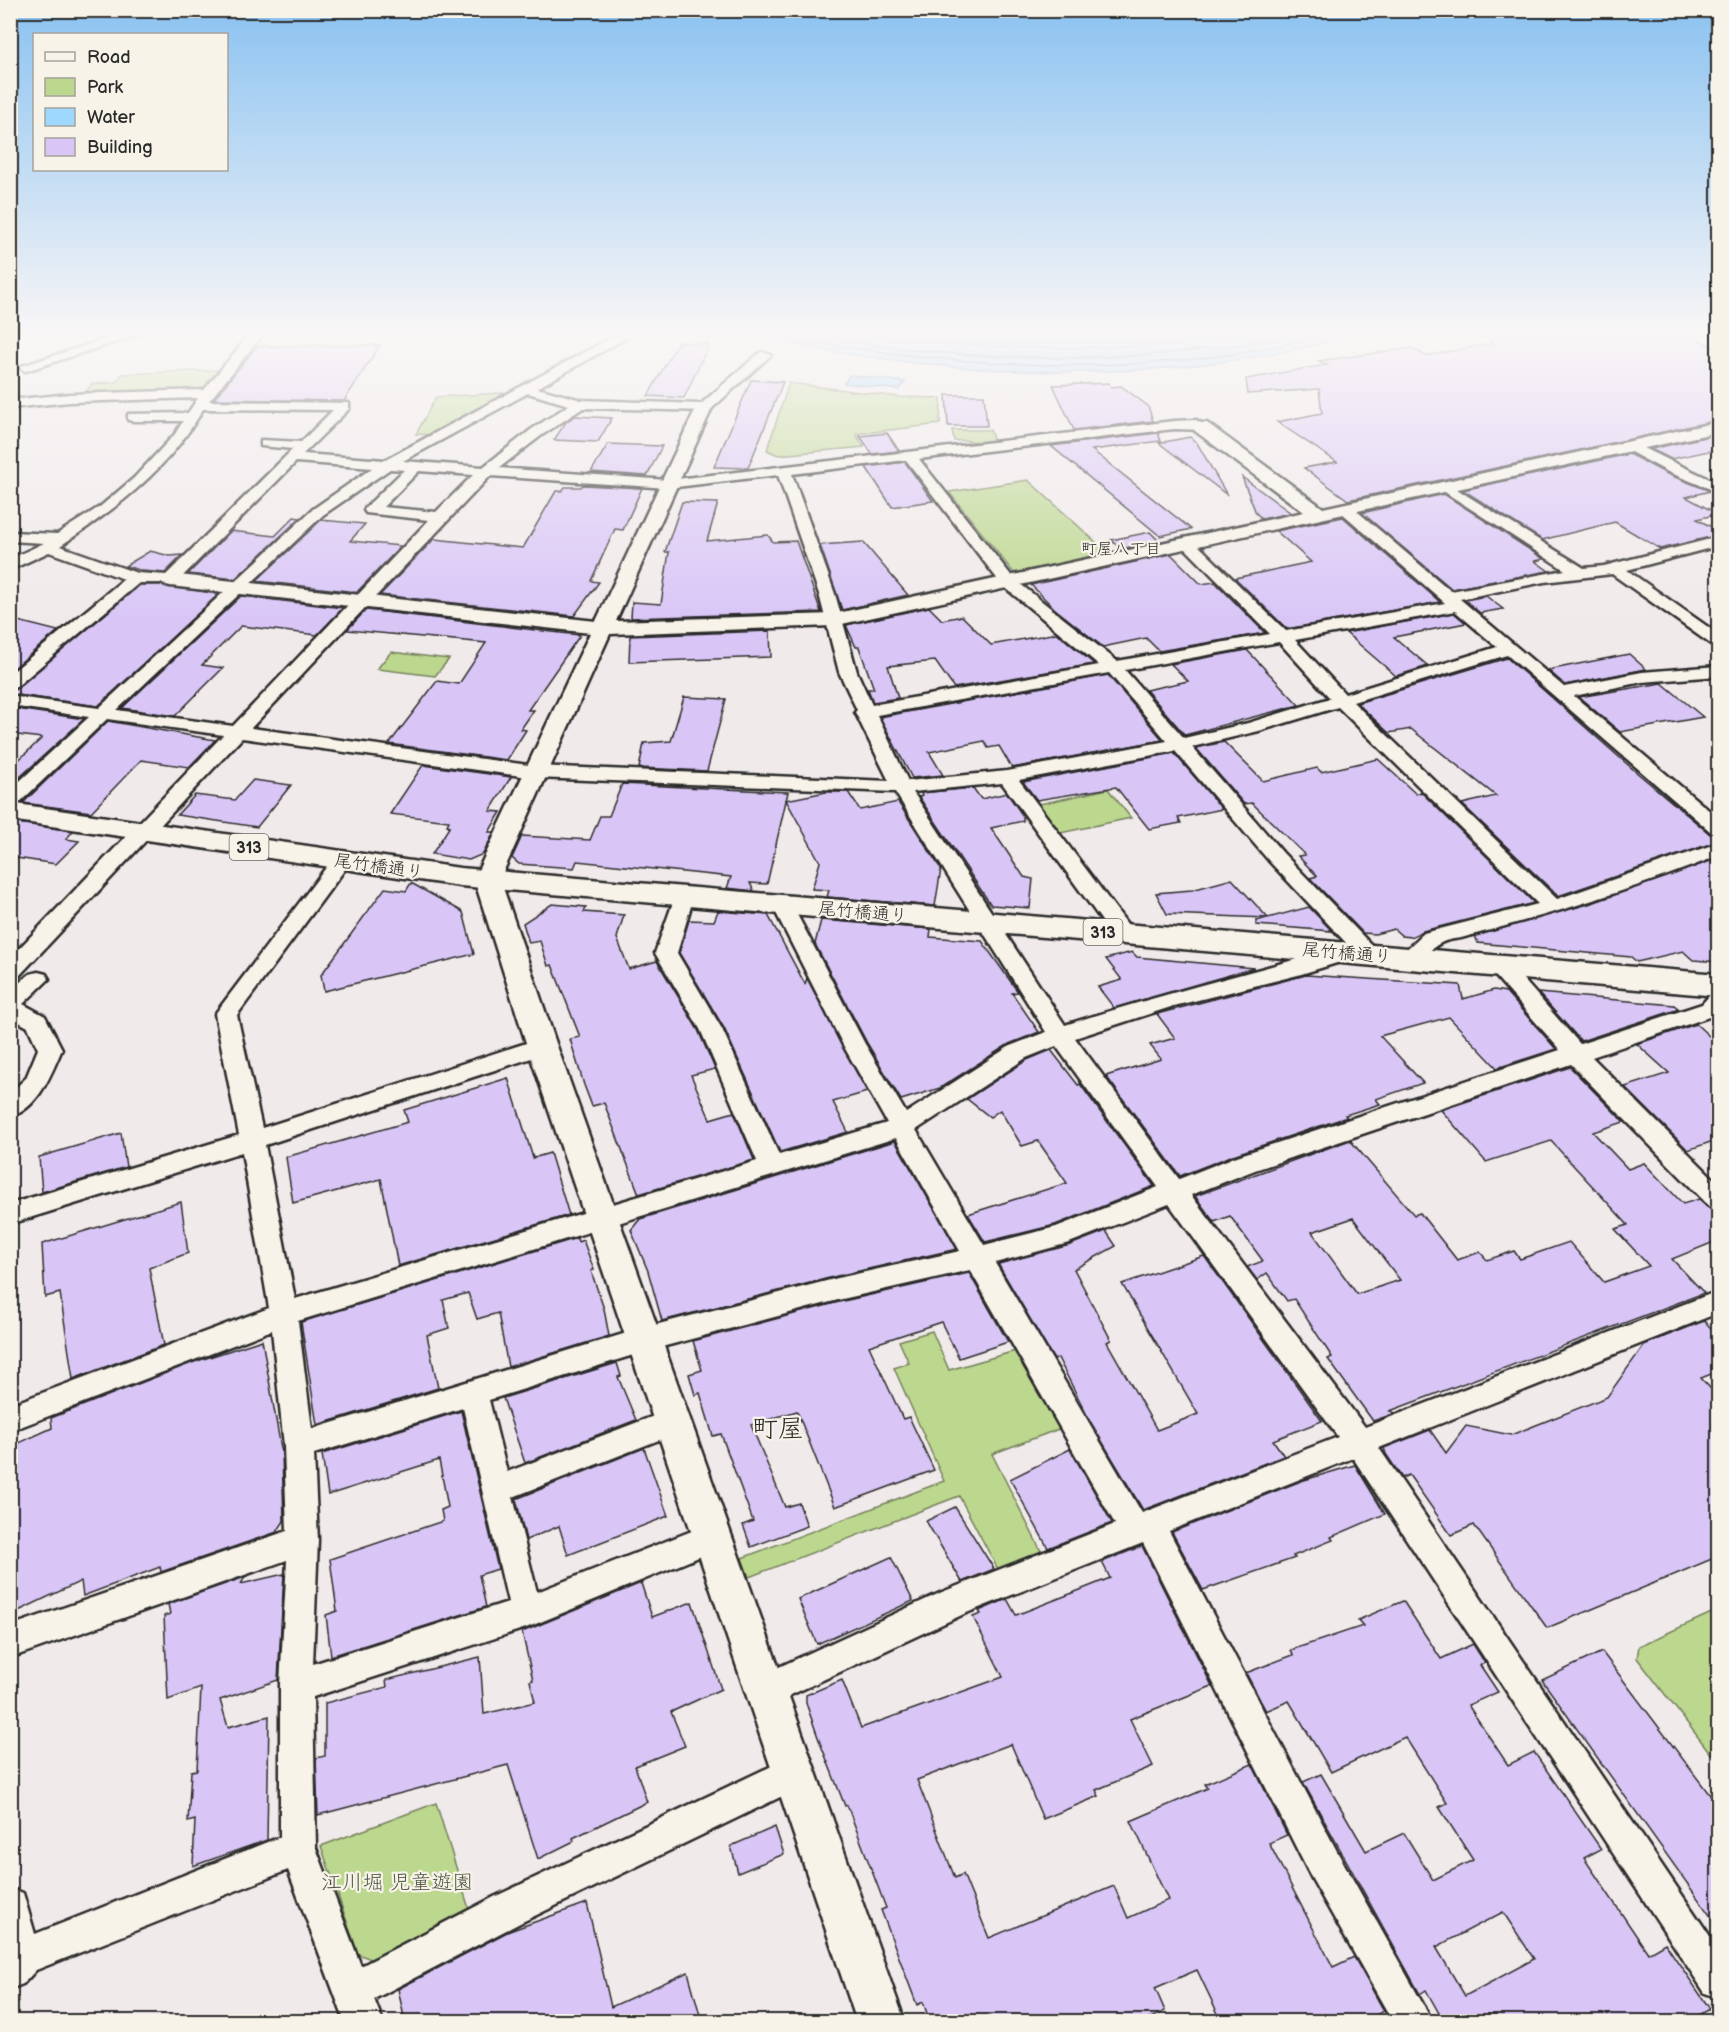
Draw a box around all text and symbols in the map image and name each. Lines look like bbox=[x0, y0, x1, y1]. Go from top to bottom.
legend bbox=[33, 33, 228, 171]
text: Road bbox=[87, 47, 131, 68]
text: Park bbox=[87, 77, 123, 98]
text: Water bbox=[87, 107, 135, 128]
text: Building bbox=[87, 137, 153, 158]
district label: 町屋八丁目 bbox=[1081, 540, 1161, 559]
road number: 313 bbox=[230, 834, 268, 860]
street label: 尾竹橋通り bbox=[333, 850, 425, 883]
street label: 尾竹橋通り bbox=[817, 898, 909, 927]
road number: 313 bbox=[1084, 919, 1122, 945]
street label: 尾竹橋通り bbox=[1301, 939, 1393, 968]
district label: 町屋 bbox=[752, 1414, 804, 1445]
park label: 江川堀 児童遊園 bbox=[321, 1870, 473, 1895]

